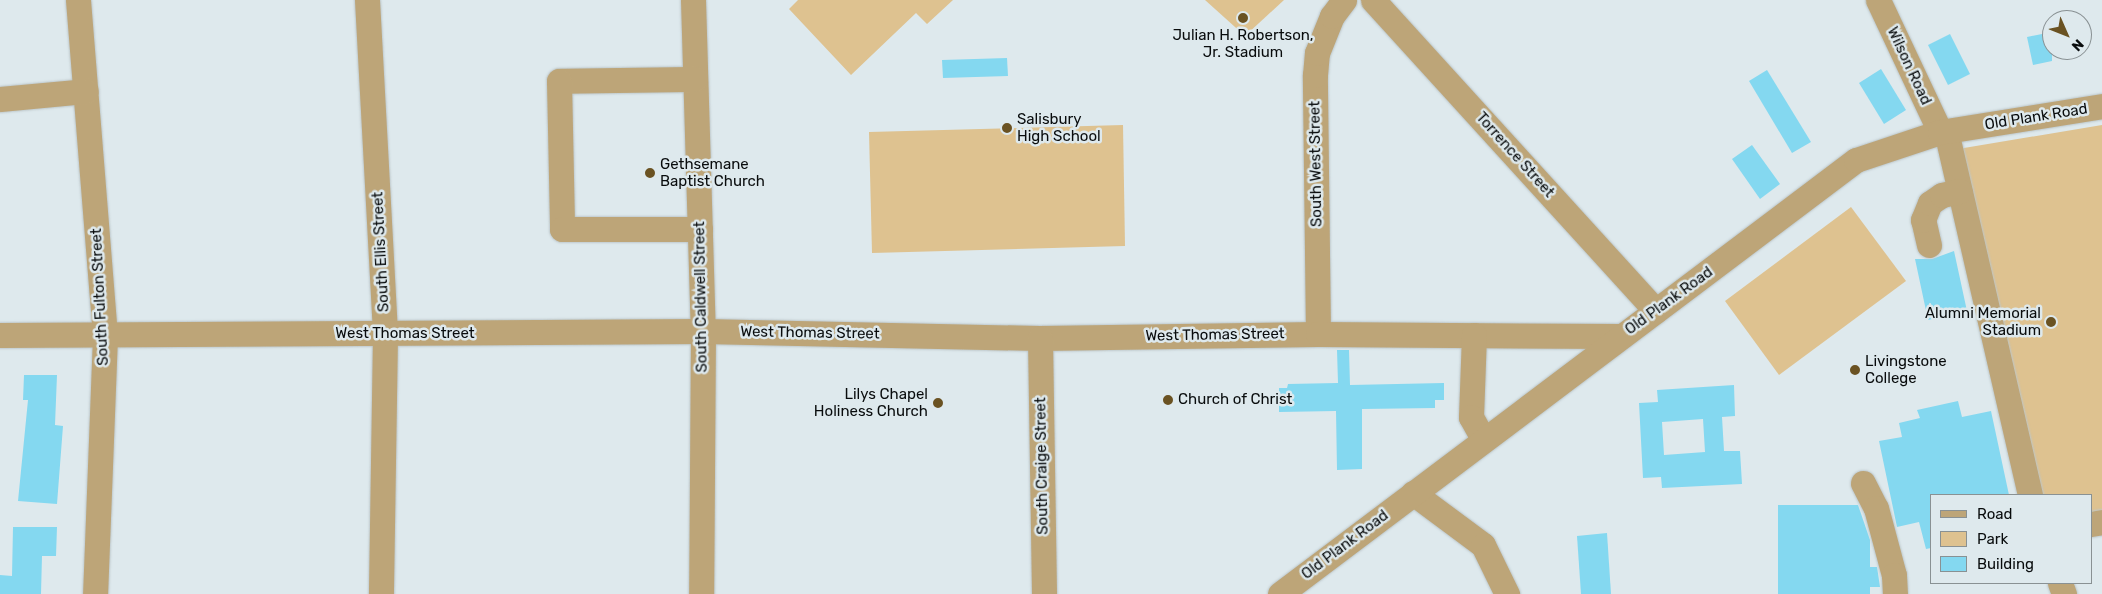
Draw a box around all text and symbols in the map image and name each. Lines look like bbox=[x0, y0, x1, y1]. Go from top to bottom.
north arrow bbox=[2042, 10, 2092, 60]
marker: Julian H. Robertson, Jr. Stadium bbox=[1237, 12, 1249, 24]
street label: Wilson Road bbox=[1883, 24, 1935, 108]
place label: Julian H. Robertson, Jr. Stadium bbox=[1172, 26, 1314, 61]
text: N bbox=[2068, 36, 2087, 55]
street label: Old Plank Road bbox=[1983, 100, 2089, 134]
street label: South West Street bbox=[1306, 101, 1326, 227]
street label: Torrence Street bbox=[1472, 109, 1558, 201]
place label: Salisbury High School bbox=[1017, 110, 1101, 145]
marker: Salisbury High School bbox=[1001, 122, 1013, 134]
place label: Gethsemane Baptist Church bbox=[660, 155, 765, 190]
marker: Gethsemane Baptist Church bbox=[644, 167, 656, 179]
street label: South Ellis Street bbox=[369, 191, 393, 313]
street label: South Caldwell Street bbox=[691, 221, 711, 373]
street label: South Fulton Street bbox=[87, 228, 113, 366]
street label: Old Plank Road bbox=[1622, 263, 1716, 339]
place label: Alumni Memorial Stadium bbox=[1925, 304, 2041, 339]
marker: Alumni Memorial Stadium bbox=[2045, 316, 2057, 328]
street label: West Thomas Street bbox=[740, 323, 880, 343]
street label: West Thomas Street bbox=[335, 325, 475, 343]
street label: West Thomas Street bbox=[1145, 325, 1285, 345]
place label: Livingstone College bbox=[1865, 352, 1947, 387]
marker: Livingstone College bbox=[1849, 364, 1861, 376]
place label: Lilys Chapel Holiness Church bbox=[814, 385, 928, 420]
place label: Church of Christ bbox=[1178, 391, 1293, 409]
marker: Church of Christ bbox=[1162, 394, 1174, 406]
marker: Lilys Chapel Holiness Church bbox=[932, 397, 944, 409]
street label: South Craige Street bbox=[1032, 397, 1052, 535]
legend bbox=[1930, 494, 2092, 584]
text: Road bbox=[1977, 505, 2013, 523]
street label: Old Plank Road bbox=[1298, 507, 1392, 583]
text: Park bbox=[1977, 530, 2008, 548]
text: Building bbox=[1977, 555, 2034, 573]

